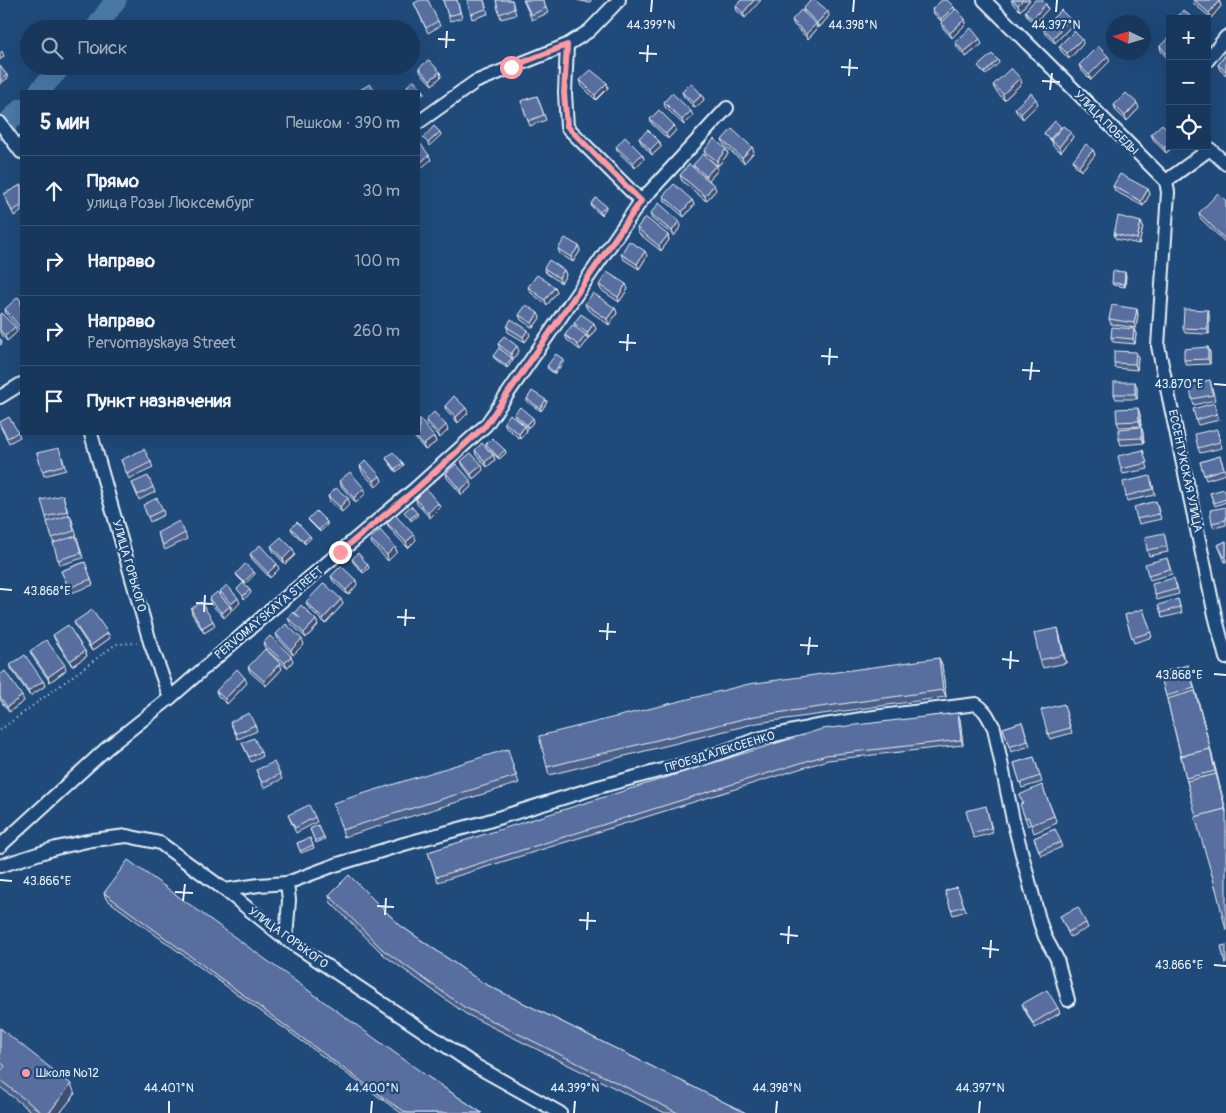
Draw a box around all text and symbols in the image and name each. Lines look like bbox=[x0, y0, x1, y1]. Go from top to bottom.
north arrow bbox=[1106, 15, 1151, 60]
map controls bbox=[1166, 15, 1211, 150]
button: + bbox=[1166, 15, 1211, 60]
text: 44.399°N bbox=[627, 18, 675, 33]
text: 44.398°N bbox=[829, 18, 877, 33]
text: 44.397°N bbox=[1031, 18, 1081, 33]
search box bbox=[20, 20, 420, 75]
icon: search bbox=[38, 34, 66, 62]
text: Поиск bbox=[78, 36, 128, 60]
route start bbox=[500, 56, 523, 79]
button: − bbox=[1166, 60, 1211, 105]
street label: УЛИЦА ПОБЕДЫ bbox=[1071, 88, 1141, 158]
button: locate bbox=[1166, 105, 1211, 150]
text: 5 мин bbox=[40, 109, 90, 136]
text: Пешком · 390 m bbox=[286, 113, 400, 133]
text: Прямо bbox=[87, 169, 139, 193]
icon: ahead bbox=[40, 177, 68, 205]
text: 30 m bbox=[362, 181, 400, 201]
text: улица Розы Люксембург bbox=[87, 193, 254, 213]
icon: right bbox=[40, 247, 68, 275]
text: Направо bbox=[87, 249, 155, 273]
text: 100 m bbox=[354, 251, 400, 271]
text: Направо bbox=[87, 309, 155, 333]
icon: right bbox=[40, 317, 68, 345]
text: 260 m bbox=[353, 321, 400, 341]
text: Pervomayskaya Street bbox=[87, 333, 236, 353]
text: 43.870°E bbox=[1155, 377, 1203, 392]
icon: arrive bbox=[40, 387, 68, 415]
text: Пункт назначения bbox=[87, 389, 231, 413]
street label: ЕССЕНТУКСКАЯ УЛИЦА bbox=[1165, 408, 1205, 534]
street label: УЛИЦА ГОРЬКОГО bbox=[109, 518, 149, 614]
route end bbox=[329, 541, 352, 564]
street label: PERVOMAYSKAYA STREET bbox=[212, 563, 327, 663]
text: 43.868°E bbox=[24, 584, 70, 599]
text: 43.868°E bbox=[1156, 668, 1202, 683]
street label: ПРОЕЗД АЛЕКСЕЕНКО bbox=[663, 728, 777, 776]
text: 43.866°E bbox=[23, 874, 71, 889]
street label: УЛИЦА ГОРЬКОГО bbox=[245, 904, 331, 972]
text: 43.866°E bbox=[1155, 958, 1203, 973]
place label: Школа №12 bbox=[36, 1066, 99, 1081]
marker: Школа №12 bbox=[20, 1067, 32, 1079]
text: 44.401°N bbox=[144, 1081, 194, 1096]
text: 44.400°N bbox=[345, 1081, 399, 1096]
text: 44.399°N bbox=[551, 1081, 599, 1096]
text: 44.398°N bbox=[753, 1081, 801, 1096]
text: 44.397°N bbox=[955, 1081, 1005, 1096]

